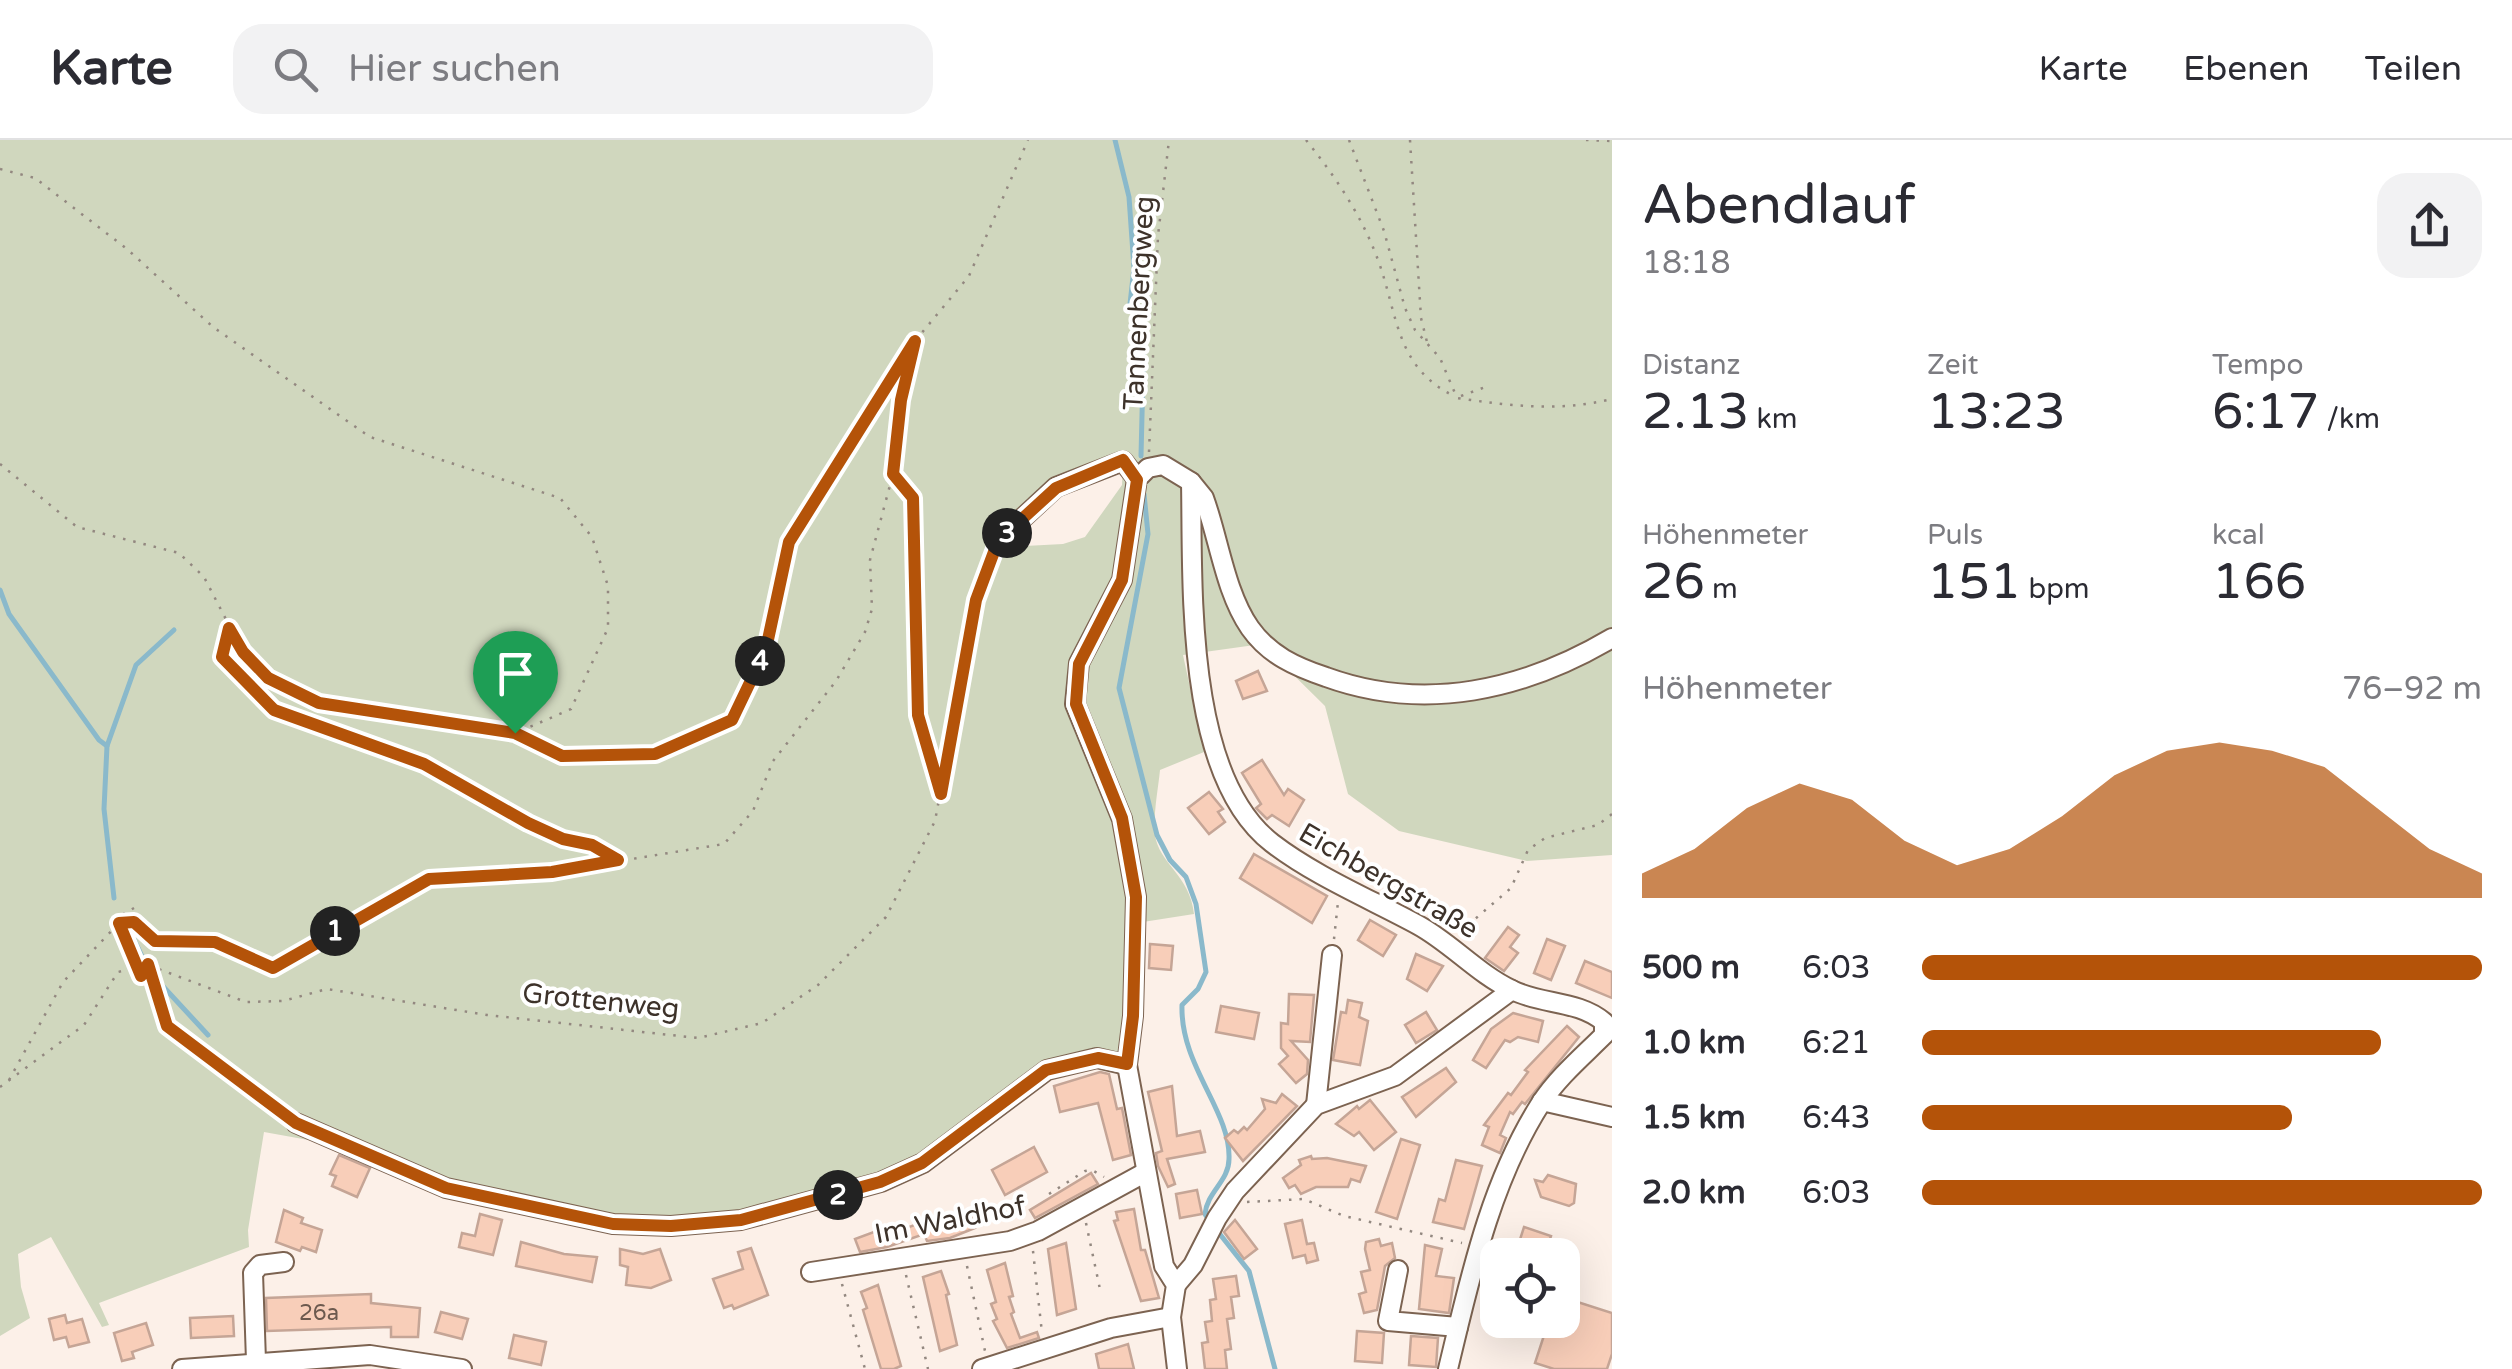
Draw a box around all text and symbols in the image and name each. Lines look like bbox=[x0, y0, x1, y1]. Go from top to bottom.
search box bbox=[233, 24, 933, 114]
text: Karte bbox=[50, 40, 173, 98]
icon: search bbox=[268, 42, 323, 97]
text: Hier suchen bbox=[348, 46, 561, 92]
text: Karte bbox=[2038, 48, 2128, 90]
text: Ebenen bbox=[2183, 48, 2310, 90]
text: Teilen bbox=[2365, 48, 2462, 90]
text: Abendlauf bbox=[1642, 173, 1916, 239]
button: share bbox=[2377, 173, 2482, 278]
street label: Tannenbergweg bbox=[1116, 195, 1162, 411]
text: 18:18 bbox=[1642, 244, 1731, 282]
text: Distanz bbox=[1642, 348, 1740, 382]
text: Zeit bbox=[1927, 348, 1978, 382]
text: Tempo bbox=[2212, 348, 2304, 382]
text: 2.13 bbox=[1642, 382, 1749, 442]
text: 13:23 bbox=[1927, 382, 2066, 442]
text: 6:17 bbox=[2212, 382, 2319, 442]
text: km bbox=[1749, 402, 1797, 436]
text: /km bbox=[2319, 402, 2380, 436]
pin: 3 bbox=[982, 508, 1032, 558]
text: 3 bbox=[998, 516, 1016, 550]
text: Höhenmeter bbox=[1642, 518, 1808, 552]
text: Puls bbox=[1927, 518, 1983, 552]
text: kcal bbox=[2212, 518, 2265, 552]
text: 26 bbox=[1642, 552, 1705, 612]
text: 151 bbox=[1927, 552, 2021, 612]
text: 166 bbox=[2212, 552, 2306, 612]
text: m bbox=[1705, 572, 1738, 606]
text: bpm bbox=[2021, 572, 2090, 606]
pin bbox=[473, 631, 558, 734]
pin: 4 bbox=[735, 636, 785, 686]
text: 4 bbox=[751, 644, 769, 678]
icon: arrive bbox=[488, 646, 543, 701]
text: Höhenmeter bbox=[1642, 670, 1832, 708]
text: 76–92 m bbox=[2342, 670, 2482, 708]
street label: Eichbergstraße bbox=[1293, 816, 1484, 946]
pin: 1 bbox=[310, 906, 360, 956]
text: 1 bbox=[326, 914, 344, 948]
text: 500 m bbox=[1642, 949, 1740, 987]
text: 6:03 bbox=[1802, 949, 1871, 987]
street label: Grottenweg bbox=[521, 976, 681, 1026]
text: 1.0 km bbox=[1642, 1024, 1746, 1062]
text: 6:21 bbox=[1802, 1024, 1871, 1062]
text: 1.5 km bbox=[1642, 1099, 1746, 1137]
text: 6:43 bbox=[1802, 1099, 1871, 1137]
pin: 2 bbox=[813, 1170, 863, 1220]
text: 2.0 km bbox=[1642, 1174, 1746, 1212]
text: 6:03 bbox=[1802, 1174, 1871, 1212]
text: 2 bbox=[829, 1178, 847, 1212]
street label: Im Waldhof bbox=[872, 1189, 1029, 1251]
map controls bbox=[1480, 1238, 1580, 1338]
button: locate bbox=[1480, 1238, 1580, 1338]
house number: 26a bbox=[299, 1300, 339, 1326]

